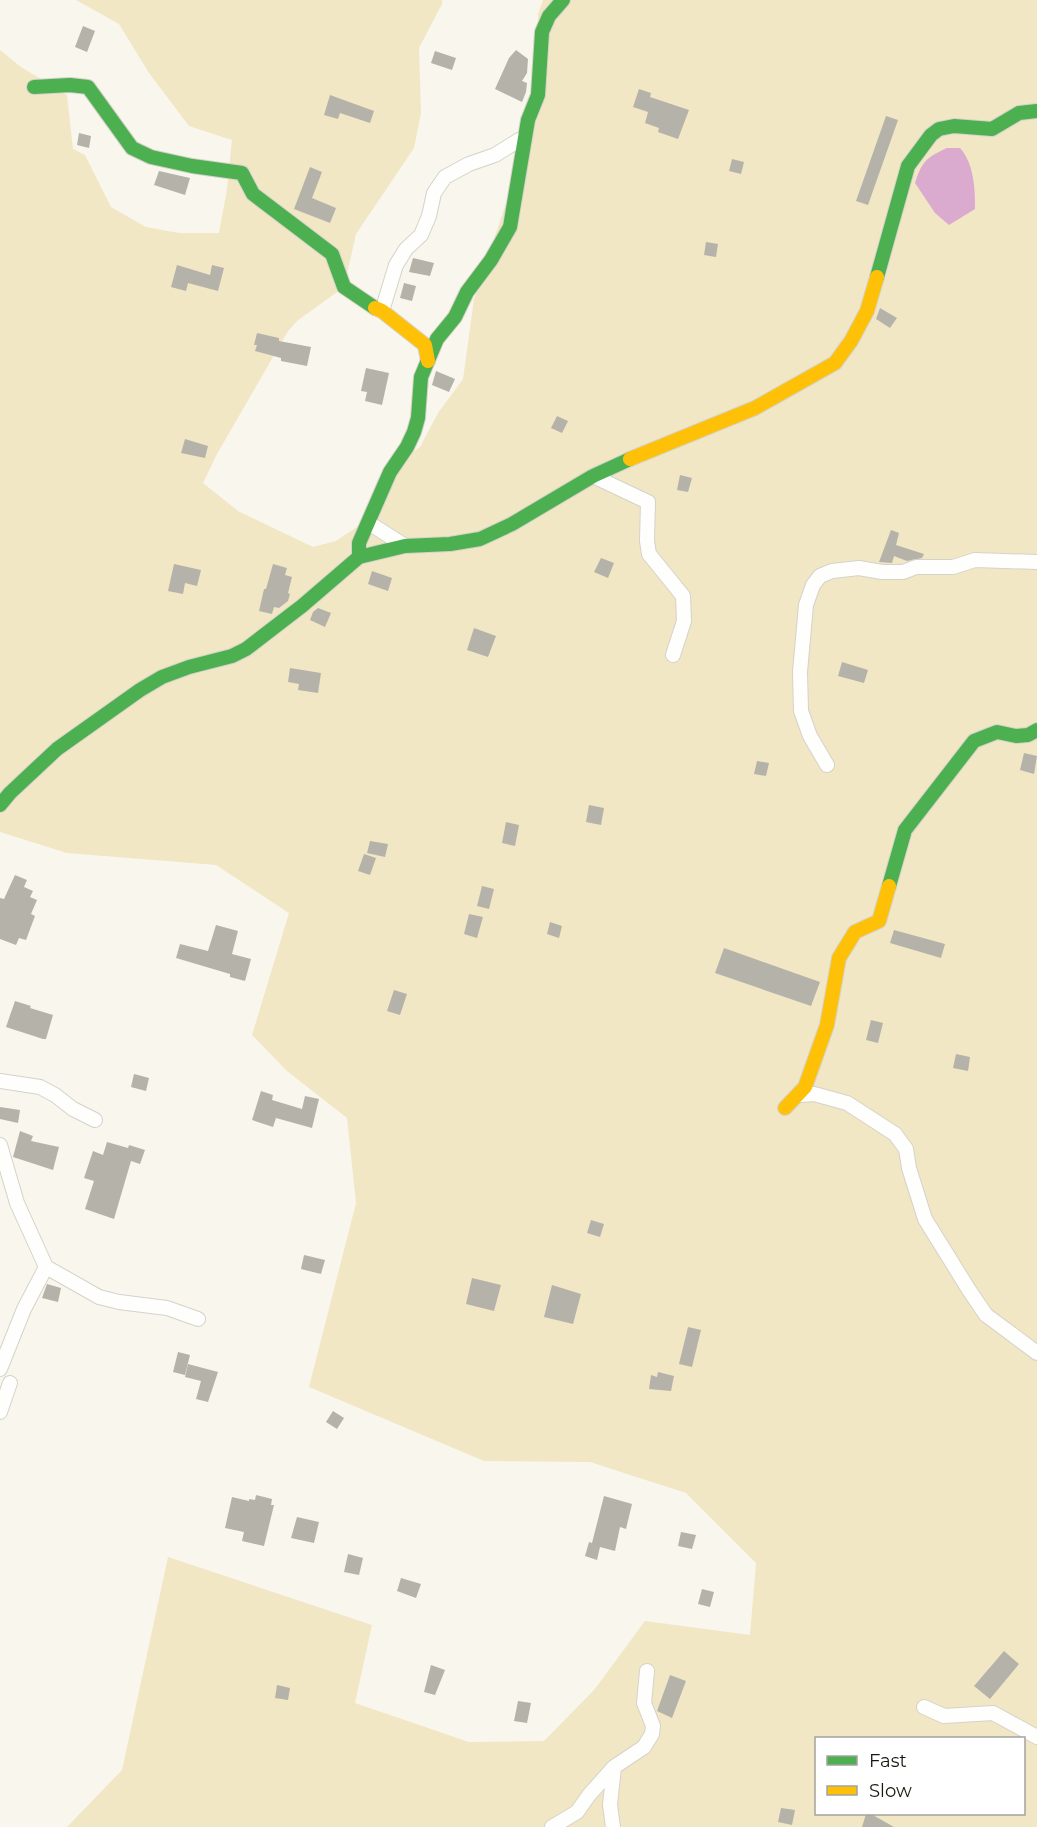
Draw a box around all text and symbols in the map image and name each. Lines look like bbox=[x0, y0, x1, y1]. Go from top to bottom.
legend bbox=[815, 1737, 1025, 1815]
text: Fast bbox=[869, 1750, 907, 1772]
text: Slow bbox=[869, 1780, 912, 1802]

